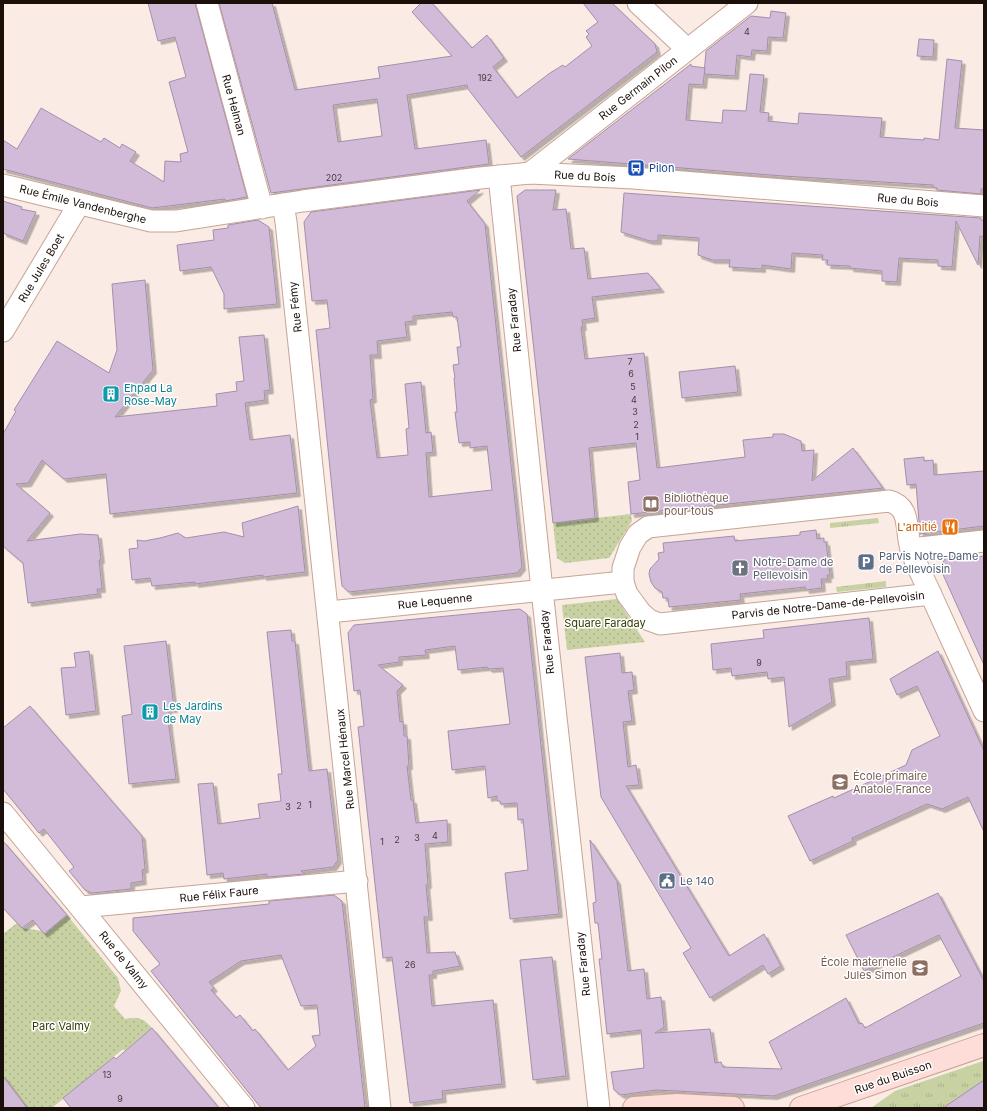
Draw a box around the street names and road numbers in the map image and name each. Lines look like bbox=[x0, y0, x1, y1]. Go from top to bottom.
street label: Rue Germain Pilon bbox=[596, 53, 680, 123]
street label: Rue Helman bbox=[219, 73, 249, 137]
street label: Rue du Bois bbox=[554, 167, 616, 185]
street label: Rue Émile Vandenberghe bbox=[18, 181, 148, 227]
street label: Rue du Bois bbox=[877, 190, 940, 210]
street label: Rue Jules Boet bbox=[15, 231, 67, 305]
street label: Rue Fémy bbox=[285, 281, 305, 333]
street label: Rue Faraday bbox=[504, 287, 524, 353]
street label: Parvis de Notre-Dame-de-Pellevoisin bbox=[731, 588, 925, 622]
street label: Rue Lequenne bbox=[397, 590, 473, 612]
street label: Rue Faraday bbox=[537, 609, 557, 675]
street label: Rue Marcel Hénaux bbox=[333, 708, 357, 810]
street label: Rue Félix Faure bbox=[179, 883, 259, 905]
street label: Rue de Valmy bbox=[96, 928, 152, 992]
street label: Rue Faraday bbox=[573, 931, 593, 997]
street label: Rue du Buisson bbox=[853, 1057, 933, 1097]

